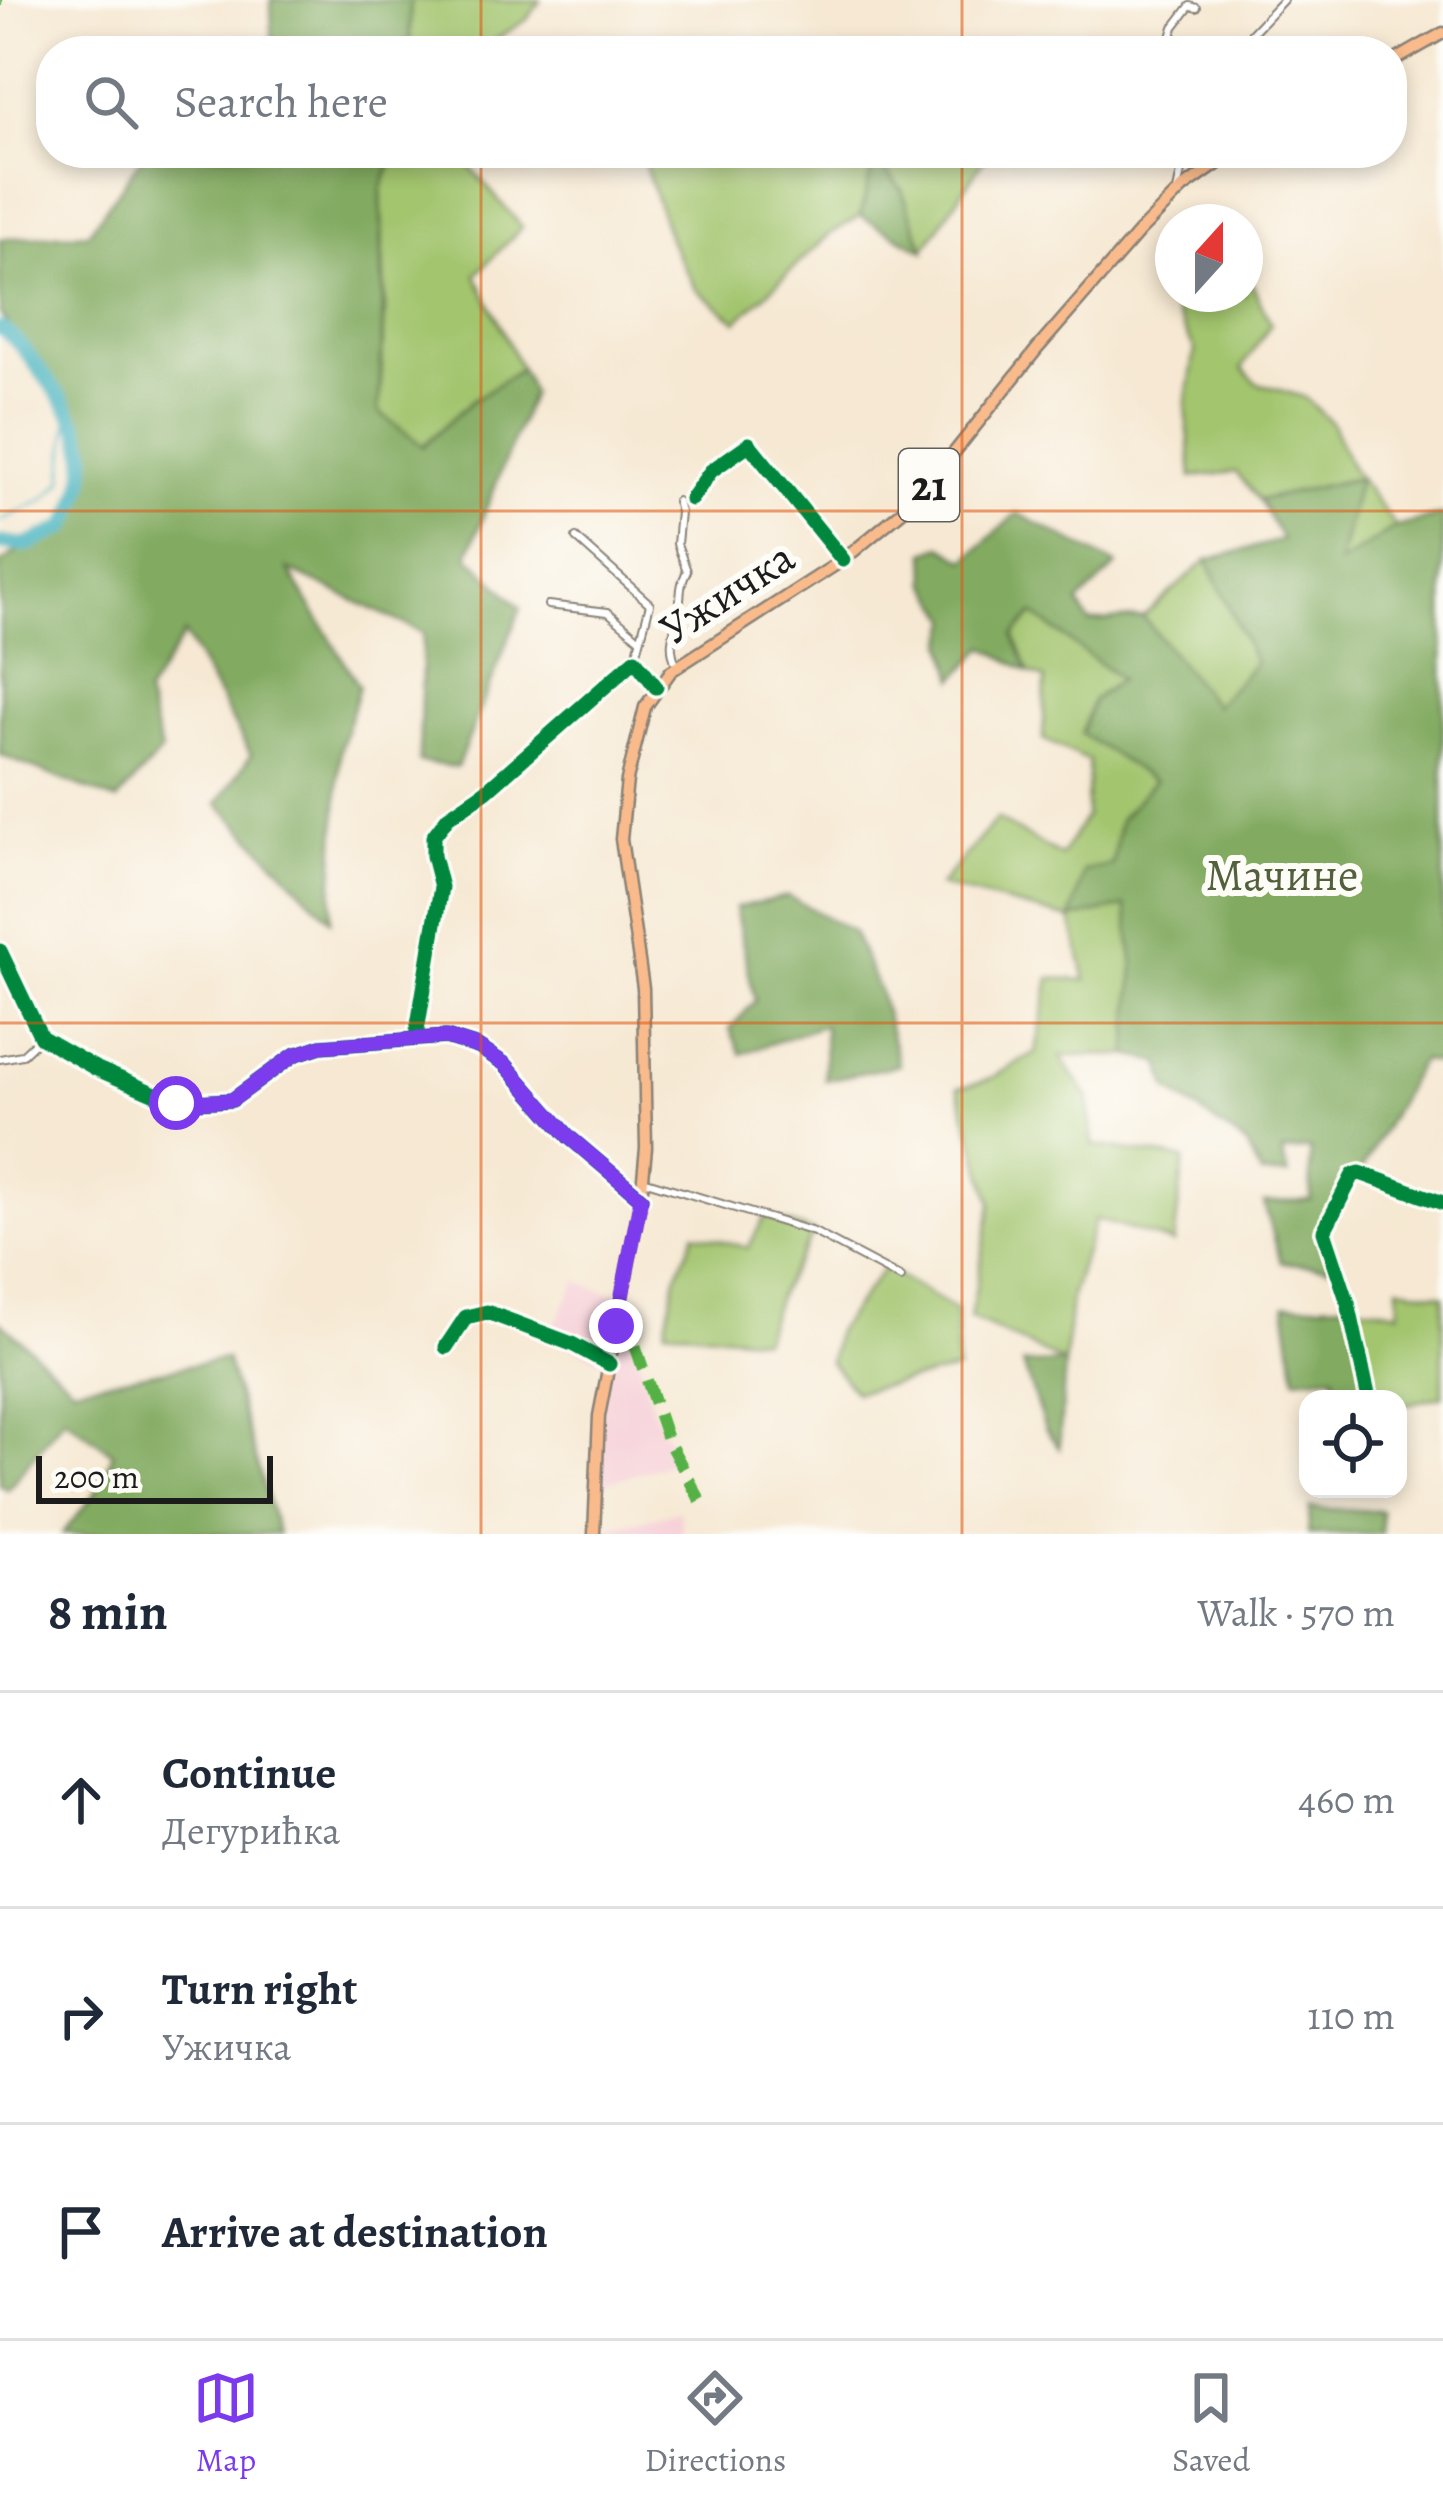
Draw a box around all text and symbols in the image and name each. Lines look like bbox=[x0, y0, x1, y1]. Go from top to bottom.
search box bbox=[36, 36, 1407, 168]
icon: search bbox=[78, 69, 144, 135]
text: Search here bbox=[174, 71, 388, 133]
north arrow bbox=[1155, 204, 1263, 312]
road number: 21 bbox=[899, 449, 959, 521]
street label: Ужичка bbox=[648, 526, 807, 660]
park label: Мачине bbox=[1205, 844, 1359, 906]
route start bbox=[149, 1076, 203, 1130]
route end bbox=[589, 1299, 643, 1353]
map controls bbox=[1299, 1390, 1407, 1498]
button: locate bbox=[1299, 1390, 1407, 1498]
scale bar bbox=[36, 1450, 273, 1503]
text: 200 m bbox=[54, 1454, 139, 1499]
text: 8 min bbox=[48, 1577, 168, 1647]
text: Walk · 570 m bbox=[1197, 1586, 1395, 1639]
text: Continue bbox=[162, 1742, 336, 1804]
icon: ahead bbox=[48, 1767, 114, 1833]
text: 460 m bbox=[1298, 1773, 1395, 1826]
text: Дегурићка bbox=[162, 1804, 340, 1857]
text: Turn right bbox=[162, 1958, 357, 2020]
icon: right bbox=[48, 1983, 114, 2049]
text: 110 m bbox=[1307, 1989, 1395, 2042]
text: Ужичка bbox=[162, 2020, 291, 2073]
icon: arrive bbox=[48, 2199, 114, 2265]
text: Arrive at destination bbox=[162, 2201, 548, 2263]
tab: Map bbox=[193, 2365, 259, 2482]
tab: Directions bbox=[645, 2365, 786, 2482]
tab: Saved bbox=[1172, 2365, 1250, 2482]

